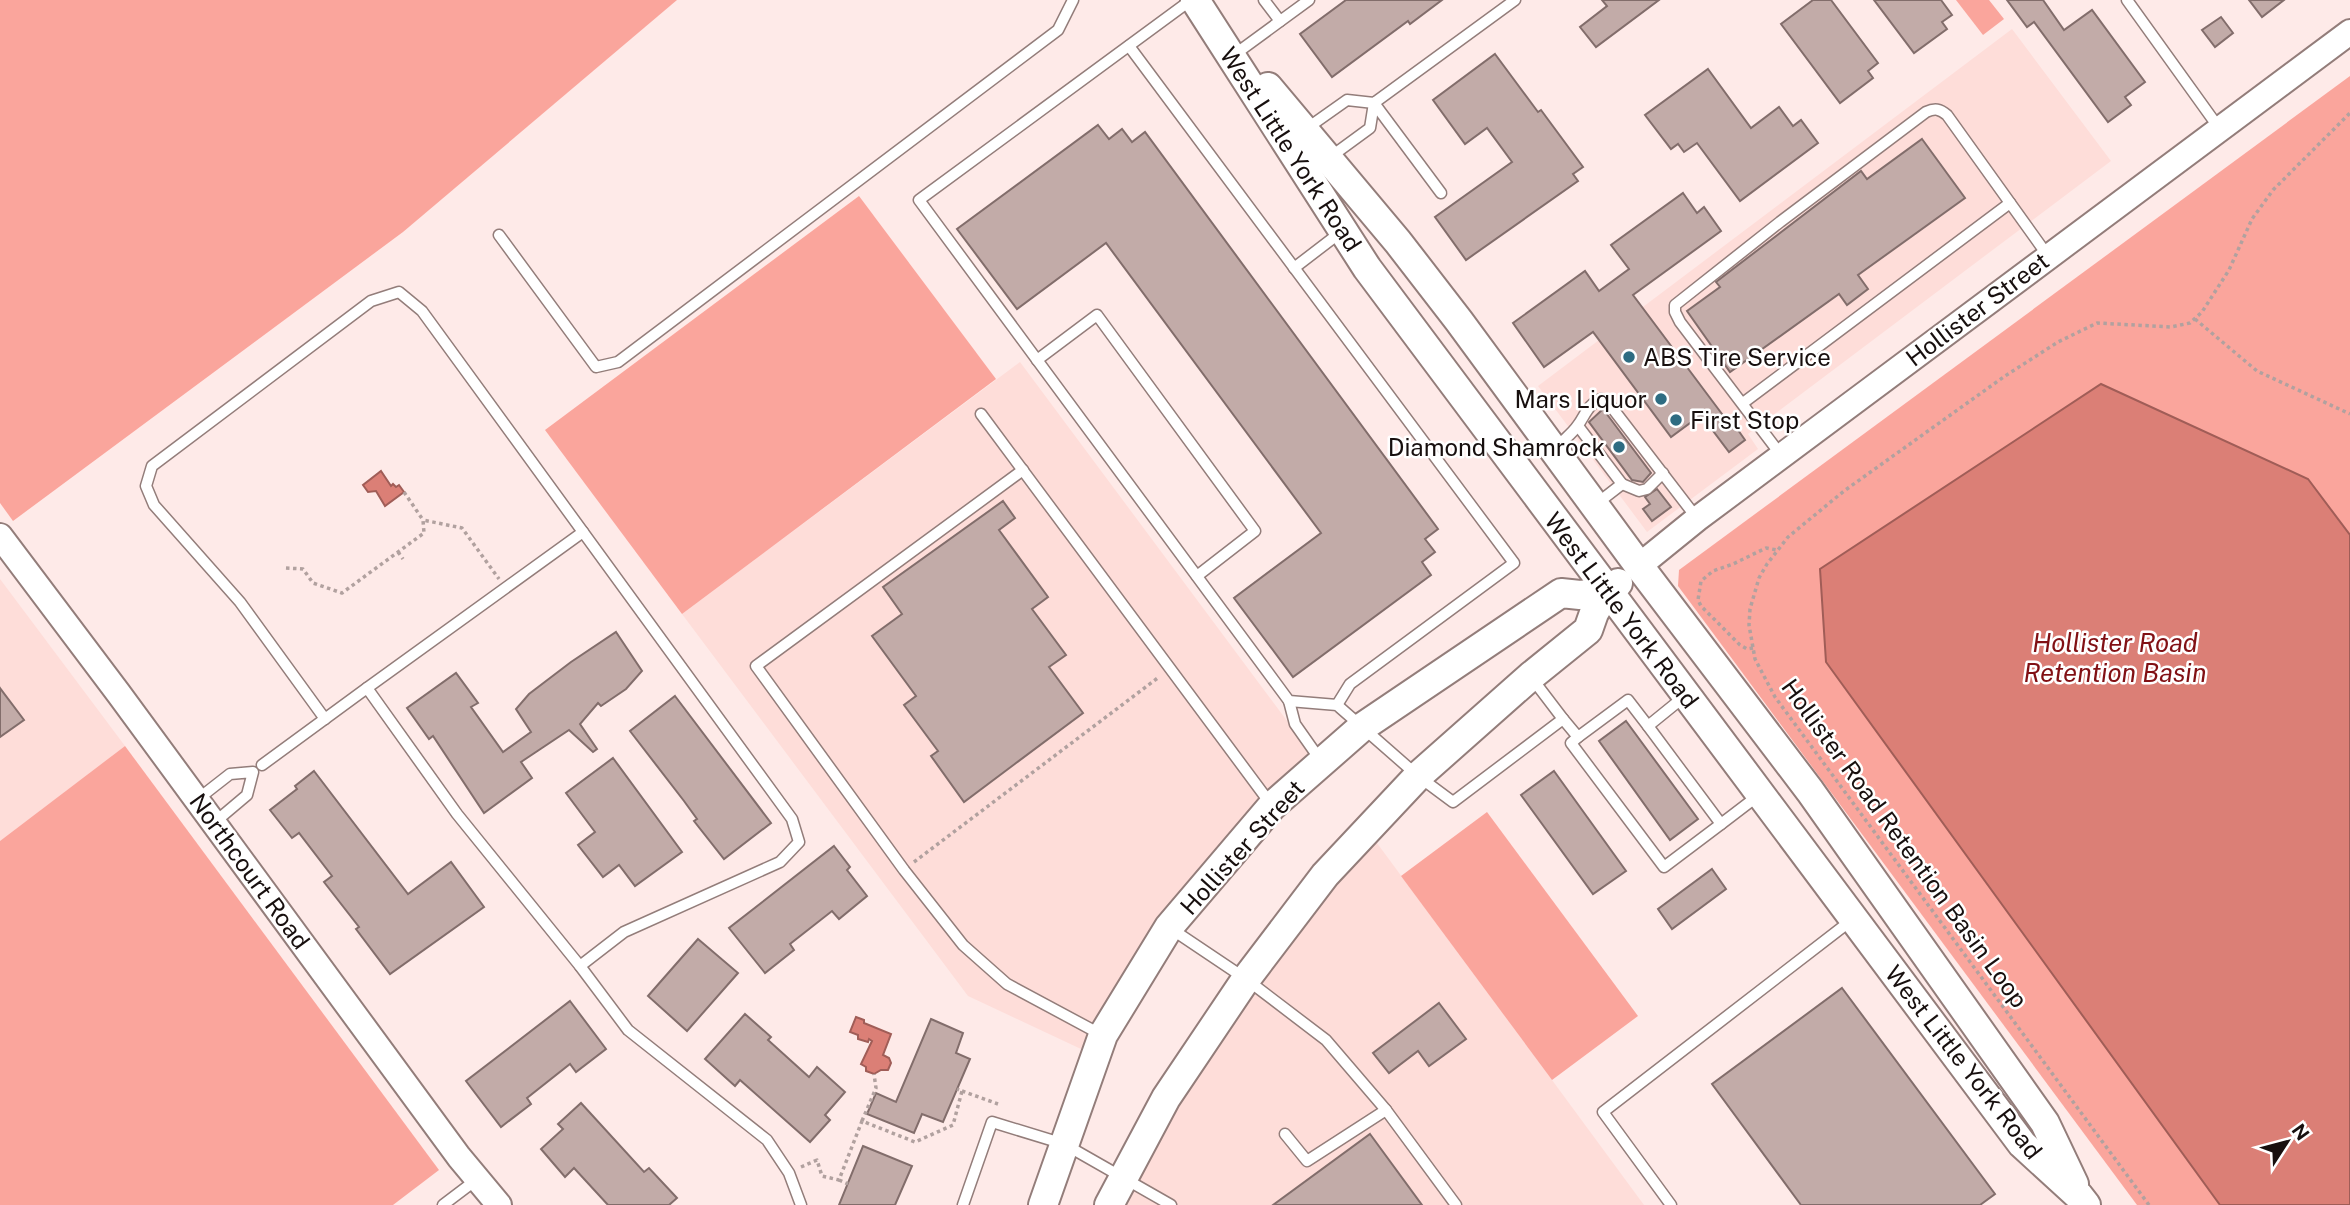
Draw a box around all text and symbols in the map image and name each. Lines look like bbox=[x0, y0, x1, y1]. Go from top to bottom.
street label: West Little York Road bbox=[1215, 42, 1367, 256]
street label: Hollister Street bbox=[1900, 246, 2054, 372]
place label: ABS Tire Service bbox=[1643, 343, 1831, 371]
marker: ABS Tire Service bbox=[1621, 349, 1637, 365]
place label: Mars Liquor bbox=[1514, 385, 1647, 413]
marker: Mars Liquor bbox=[1653, 391, 1669, 407]
place label: First Stop bbox=[1690, 406, 1799, 434]
marker: First Stop bbox=[1668, 412, 1684, 428]
place label: Diamond Shamrock bbox=[1388, 433, 1605, 461]
marker: Diamond Shamrock bbox=[1611, 439, 1627, 455]
street label: West Little York Road bbox=[1539, 507, 1705, 713]
water label: Hollister Road Retention Basin bbox=[2024, 627, 2206, 688]
street label: Hollister Road Retention Basin Loop bbox=[1776, 673, 2034, 1013]
street label: Hollister Street bbox=[1174, 774, 1310, 920]
street label: Northcourt Road bbox=[184, 788, 316, 954]
street label: West Little York Road bbox=[1880, 960, 2048, 1164]
north arrow bbox=[2252, 1107, 2322, 1177]
text: N bbox=[2287, 1120, 2314, 1144]

